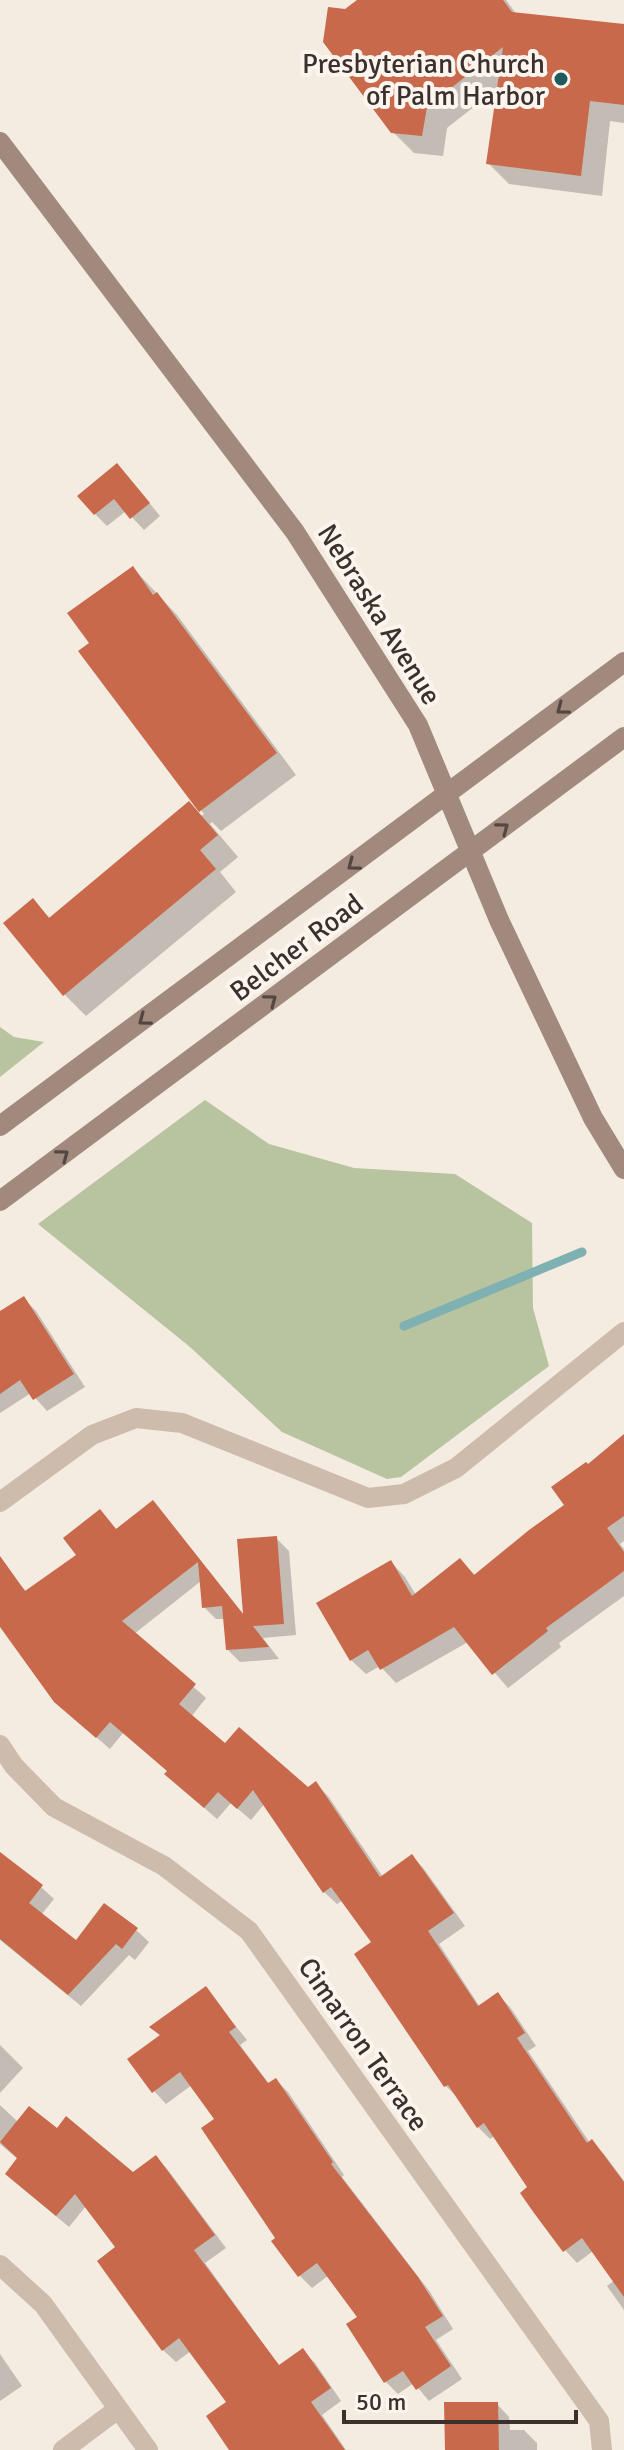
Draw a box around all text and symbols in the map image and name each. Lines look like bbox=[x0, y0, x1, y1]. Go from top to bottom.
place label: Presbyterian Church of Palm Harbor bbox=[302, 47, 546, 113]
marker: Presbyterian Church of Palm Harbor bbox=[552, 70, 570, 88]
street label: Nebraska Avenue bbox=[310, 518, 448, 711]
one-way arrow bbox=[556, 700, 570, 714]
one-way arrow bbox=[494, 824, 508, 838]
one-way arrow bbox=[348, 855, 362, 869]
street label: Belcher Road bbox=[223, 887, 370, 1009]
one-way arrow bbox=[263, 995, 277, 1010]
one-way arrow bbox=[139, 1010, 153, 1024]
one-way arrow bbox=[54, 1150, 68, 1165]
street label: Cimarron Terrace bbox=[291, 1951, 436, 2138]
scale bar bbox=[344, 2374, 576, 2424]
text: 50 m bbox=[356, 2387, 406, 2417]

